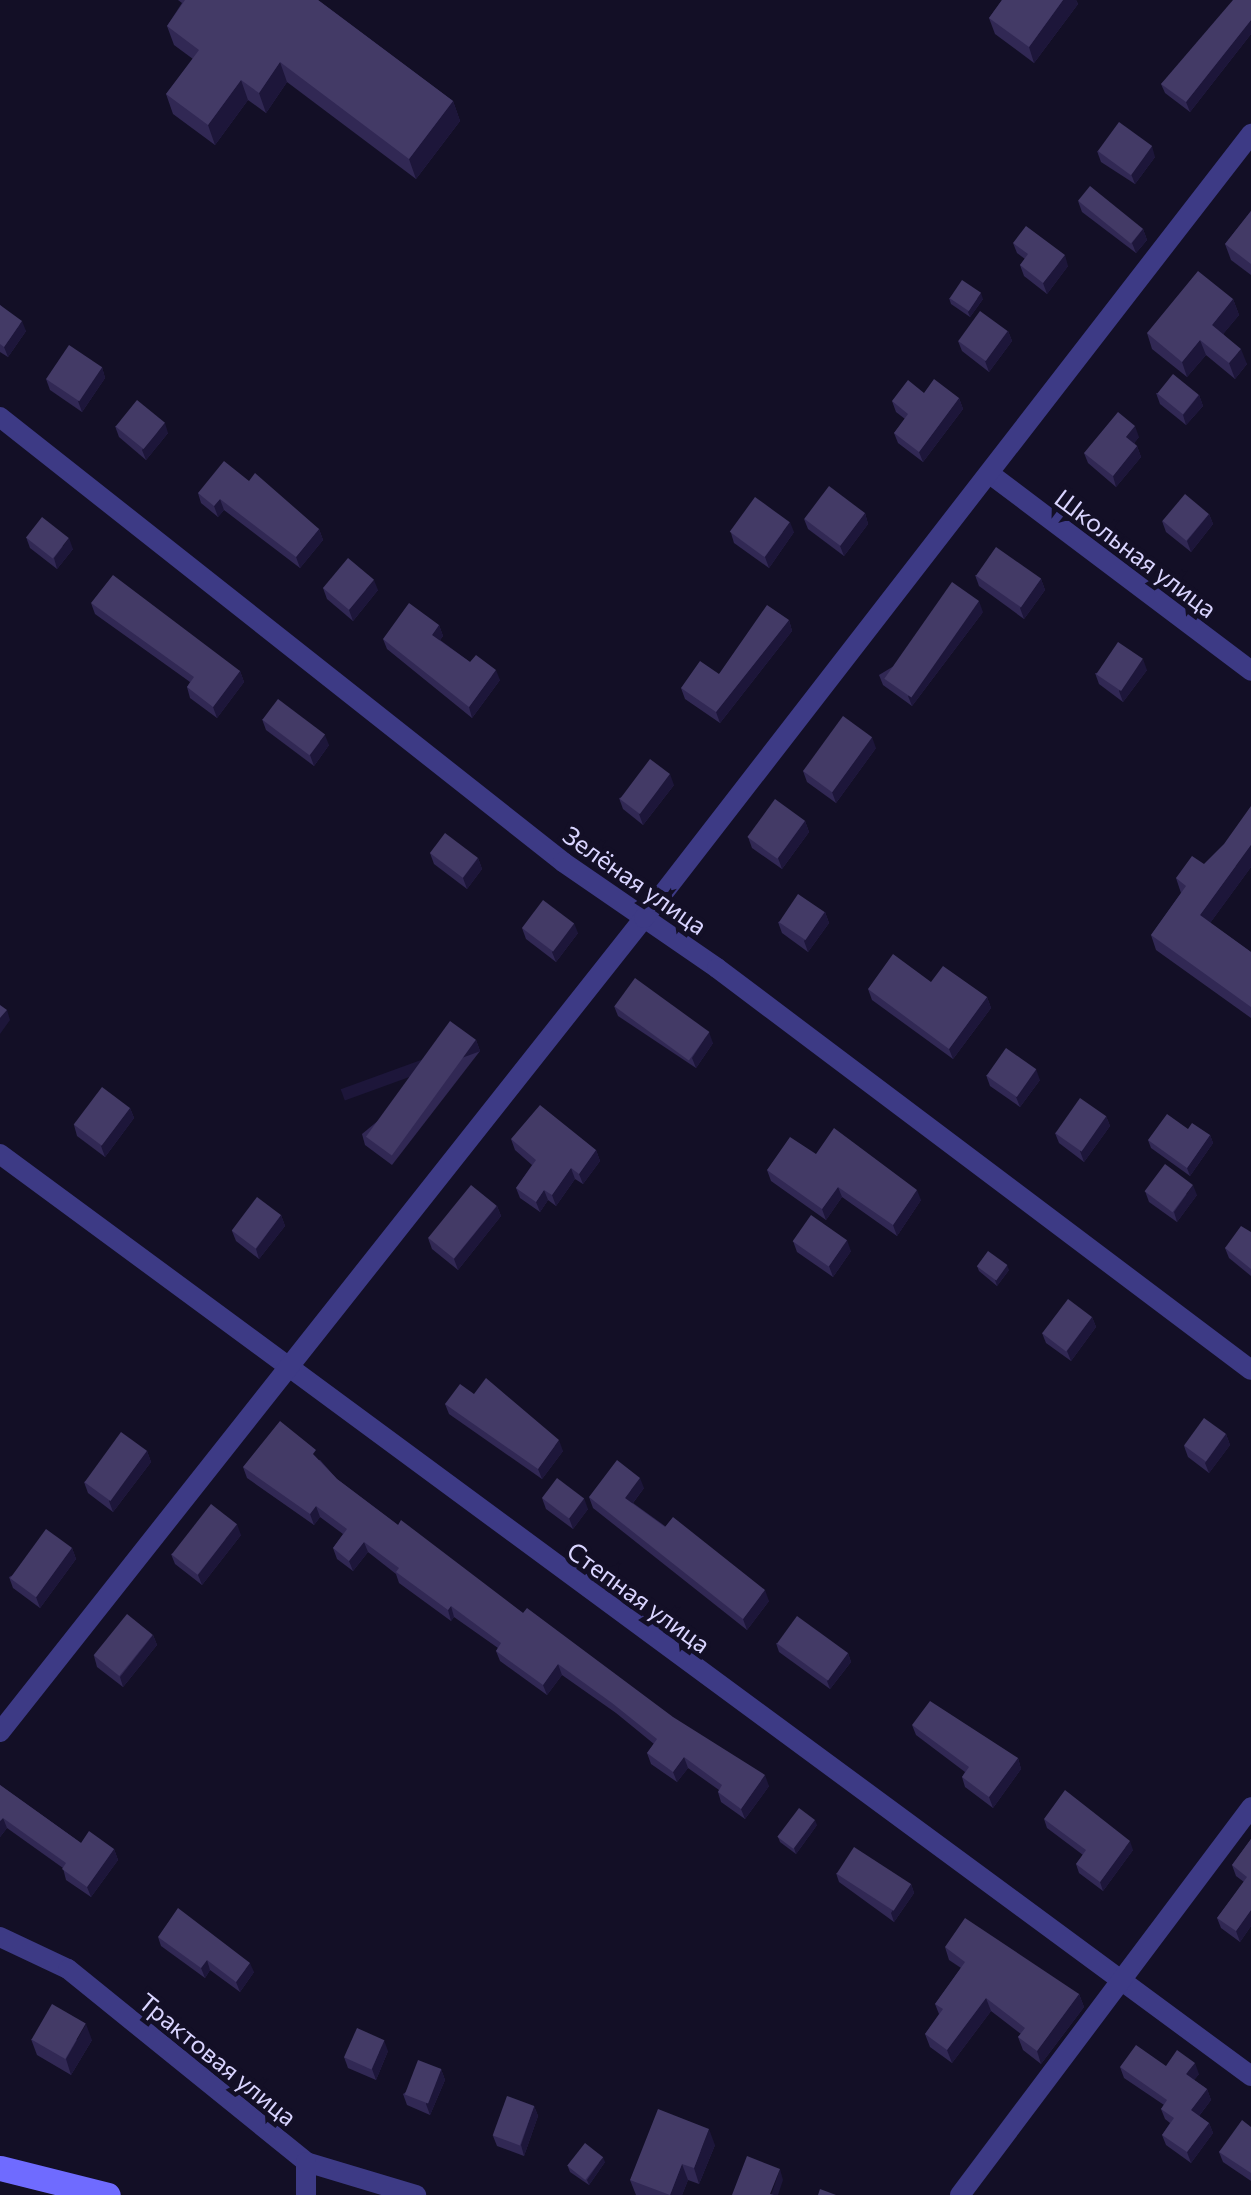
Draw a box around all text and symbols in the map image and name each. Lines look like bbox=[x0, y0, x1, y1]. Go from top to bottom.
street label: Школьная улица bbox=[1049, 483, 1223, 623]
street label: Зелёная улица bbox=[557, 819, 713, 941]
street label: Степная улица bbox=[562, 1535, 716, 1659]
street label: Трактовая улица bbox=[133, 1986, 303, 2132]

